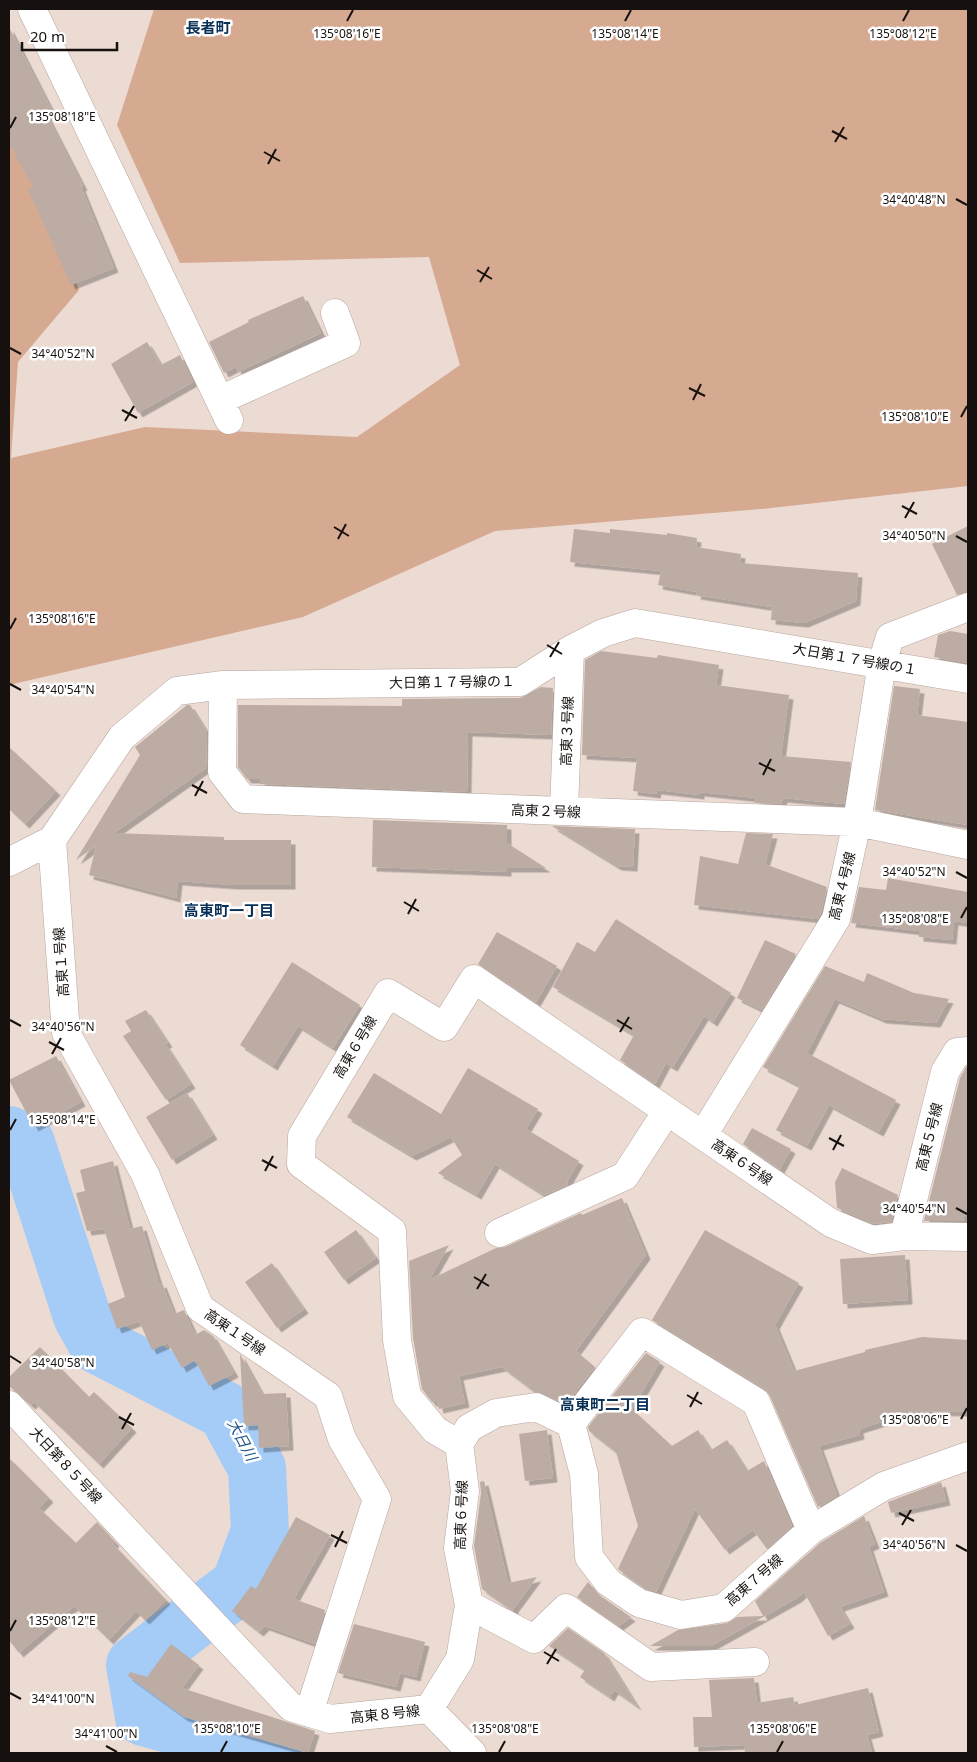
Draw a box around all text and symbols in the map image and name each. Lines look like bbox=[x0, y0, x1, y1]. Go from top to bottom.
district label: 長者町 bbox=[185, 17, 231, 37]
scale bar bbox=[22, 20, 118, 52]
text: 135°08'16"E bbox=[313, 25, 381, 42]
text: 135°08'14"E bbox=[591, 25, 659, 42]
text: 135°08'12"E bbox=[869, 25, 937, 42]
text: 20 m bbox=[30, 26, 65, 46]
text: 135°08'18"E bbox=[28, 108, 96, 125]
text: 34°40'48"N bbox=[882, 191, 946, 208]
text: 34°40'52"N bbox=[31, 345, 95, 362]
text: 135°08'10"E bbox=[881, 408, 949, 425]
text: 34°40'50"N bbox=[882, 527, 946, 544]
text: 135°08'16"E bbox=[28, 610, 96, 627]
street label: 大日第１７号線の１ bbox=[791, 638, 919, 679]
street label: 大日第１７号線の１ bbox=[389, 671, 515, 692]
text: 34°40'54"N bbox=[31, 681, 95, 698]
street label: 高東３号線 bbox=[556, 696, 577, 766]
street label: 高東２号線 bbox=[511, 800, 581, 821]
street label: 高東４号線 bbox=[824, 850, 859, 922]
text: 34°40'52"N bbox=[882, 863, 946, 880]
district label: 高東町一丁目 bbox=[184, 900, 274, 920]
text: 135°08'08"E bbox=[881, 910, 949, 927]
street label: 高東１号線 bbox=[49, 926, 72, 998]
street label: 高東６号線 bbox=[328, 1012, 381, 1082]
text: 34°40'56"N bbox=[31, 1018, 95, 1035]
street label: 高東５号線 bbox=[911, 1101, 946, 1173]
text: 135°08'14"E bbox=[28, 1111, 96, 1128]
street label: 高東６号線 bbox=[708, 1134, 777, 1189]
text: 34°40'54"N bbox=[882, 1200, 946, 1217]
street label: 高東１号線 bbox=[201, 1304, 270, 1359]
text: 34°40'58"N bbox=[31, 1354, 95, 1371]
district label: 高東町二丁目 bbox=[560, 1394, 650, 1414]
text: 135°08'06"E bbox=[881, 1411, 949, 1428]
water label: 大日川 bbox=[223, 1415, 263, 1466]
street label: 大日第８５号線 bbox=[26, 1422, 107, 1507]
street label: 高東６号線 bbox=[450, 1480, 471, 1550]
text: 34°40'56"N bbox=[882, 1536, 946, 1553]
street label: 高東７号線 bbox=[721, 1549, 786, 1610]
text: 135°08'12"E bbox=[28, 1612, 96, 1629]
text: 34°41'00"N bbox=[31, 1690, 95, 1707]
street label: 高東８号線 bbox=[349, 1700, 421, 1727]
text: 135°08'10"E bbox=[193, 1720, 261, 1737]
text: 135°08'08"E bbox=[471, 1720, 539, 1737]
text: 135°08'06"E bbox=[749, 1720, 817, 1737]
text: 34°41'00"N bbox=[74, 1725, 138, 1742]

